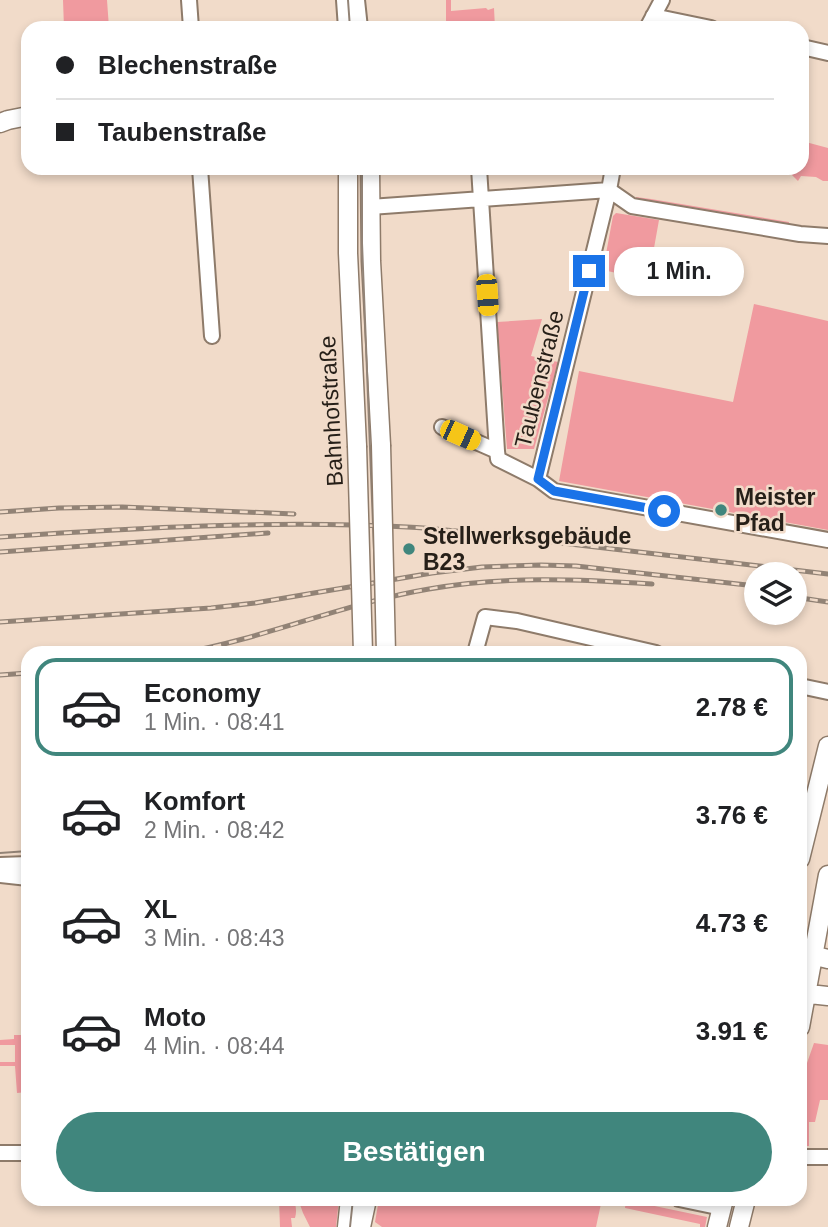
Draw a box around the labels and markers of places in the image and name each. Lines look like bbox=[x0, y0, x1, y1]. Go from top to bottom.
place label: Meister Pfad bbox=[735, 484, 816, 536]
marker: Meister Pfad bbox=[713, 502, 729, 518]
place label: Stellwerksgebäude B23 bbox=[423, 523, 631, 575]
marker: Stellwerksgebäude B23 bbox=[401, 541, 417, 557]

